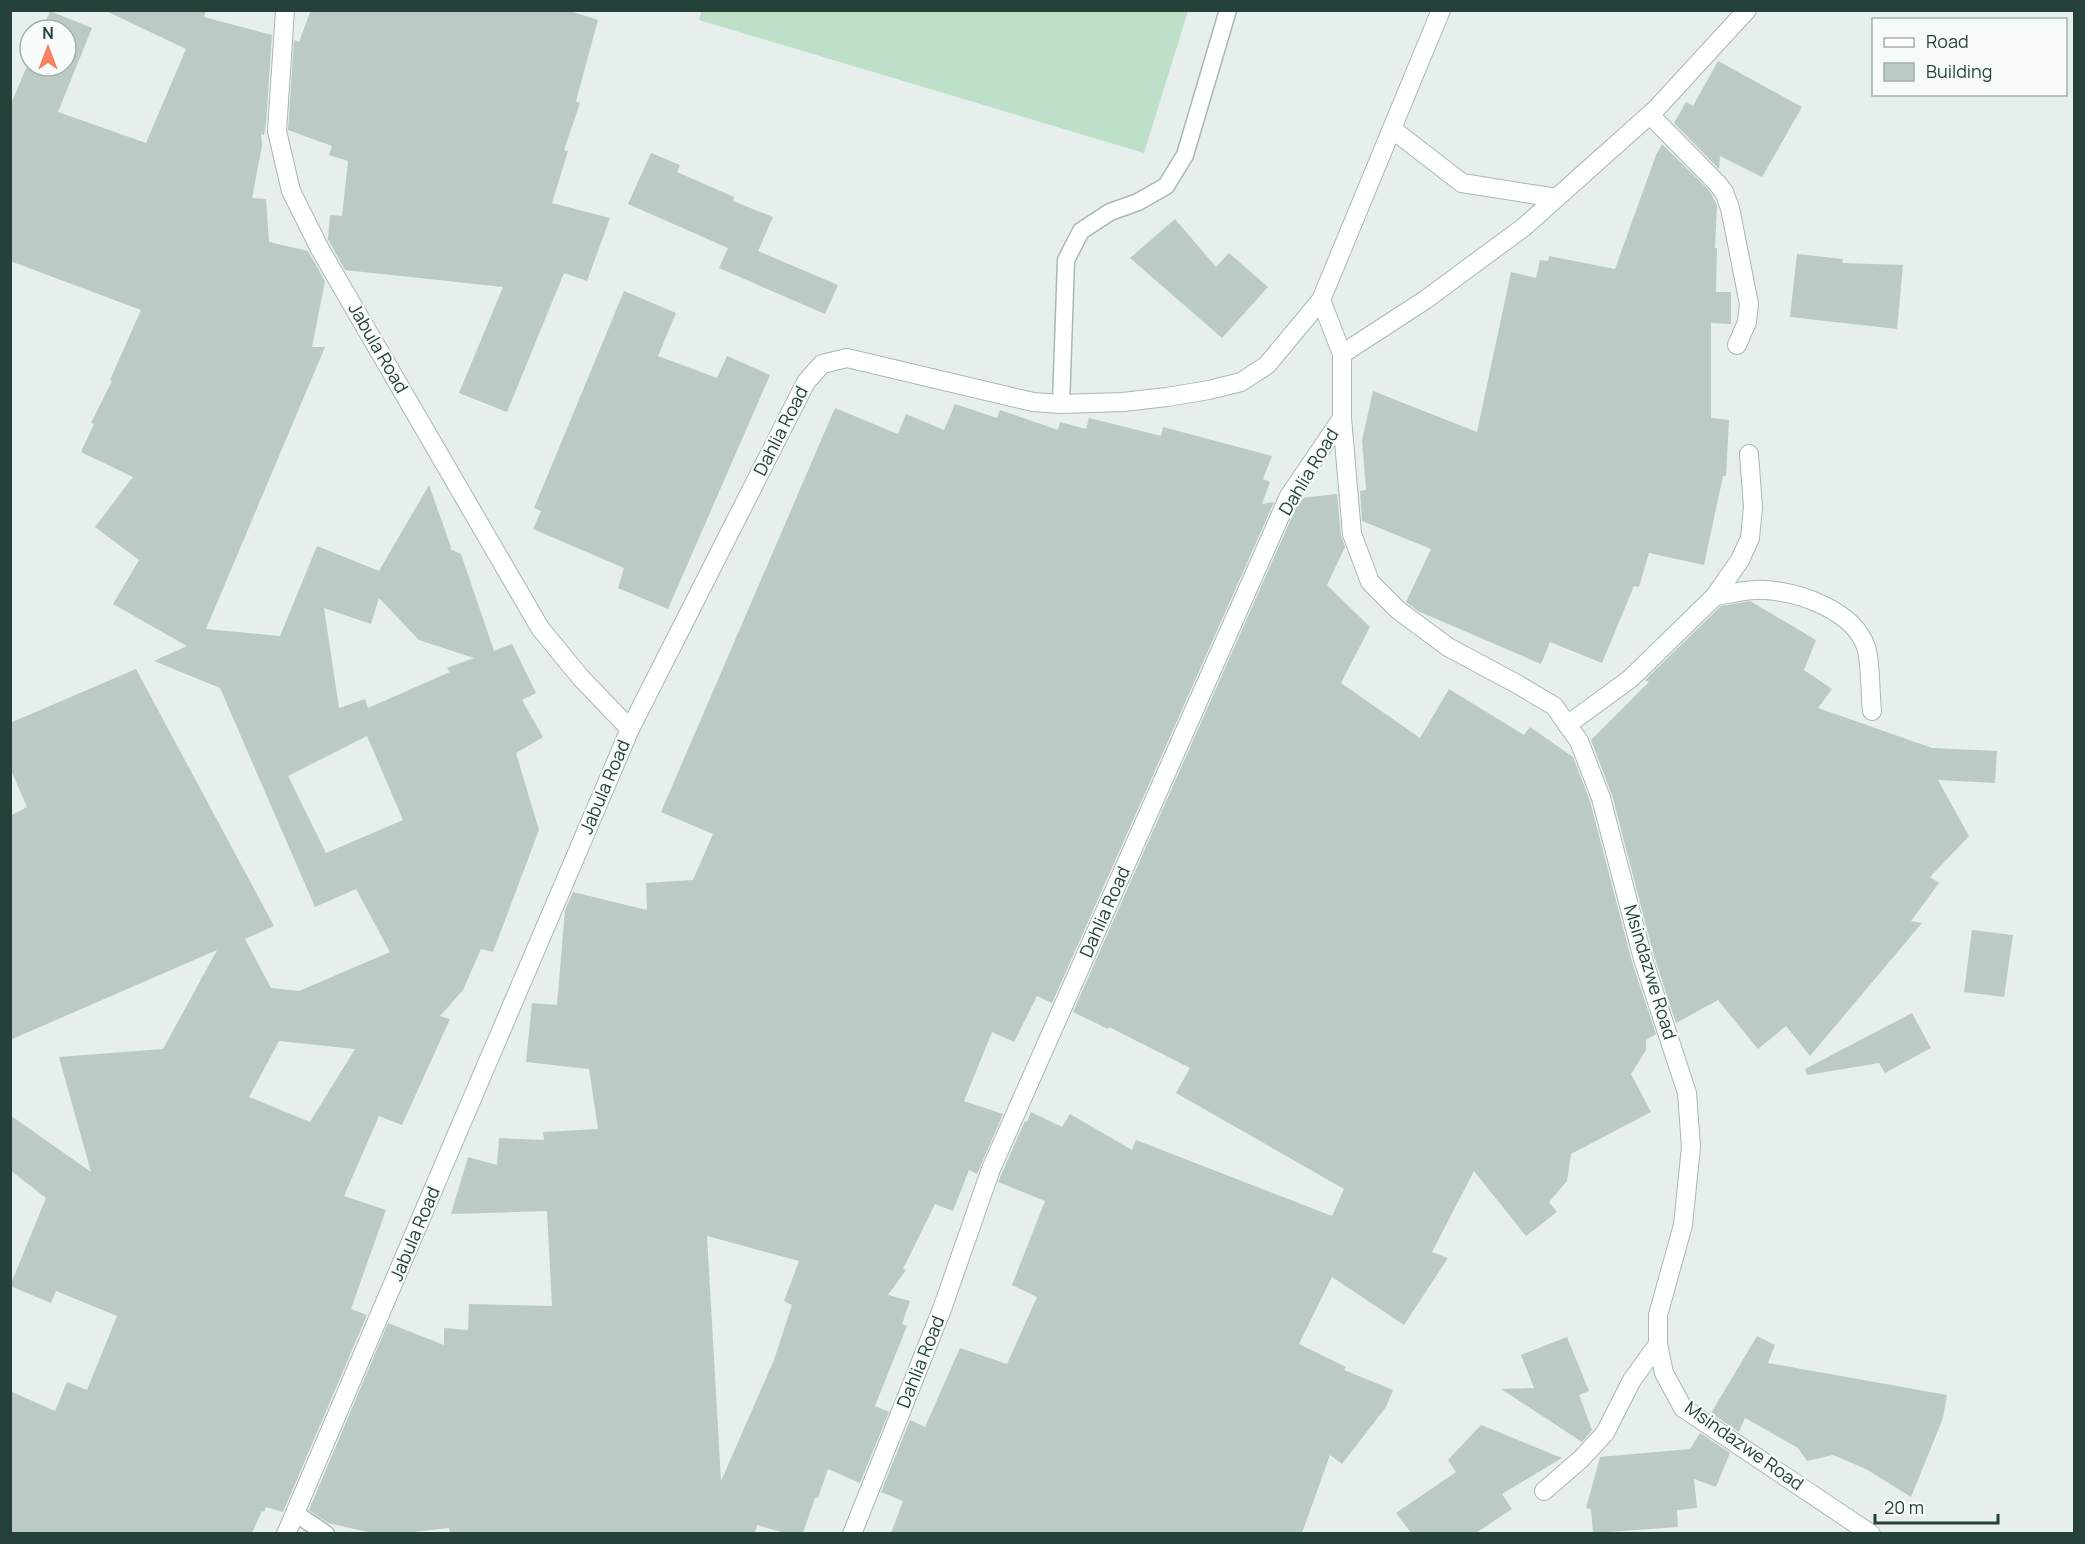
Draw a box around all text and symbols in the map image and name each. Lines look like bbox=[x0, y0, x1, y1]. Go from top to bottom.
north arrow bbox=[18, 18, 78, 78]
legend bbox=[1872, 18, 2067, 96]
text: N bbox=[42, 22, 54, 44]
text: Road bbox=[1926, 29, 1969, 53]
text: Building bbox=[1926, 59, 1992, 83]
street label: Jabula Road bbox=[343, 298, 414, 397]
street label: Dahlia Road bbox=[747, 382, 813, 479]
street label: Dahlia Road bbox=[1273, 424, 1344, 519]
street label: Jabula Road bbox=[573, 736, 635, 837]
street label: Dahlia Road bbox=[1073, 862, 1135, 961]
street label: Msindazwe Road bbox=[1619, 901, 1683, 1042]
street label: Jabula Road bbox=[383, 1183, 445, 1284]
street label: Dahlia Road bbox=[891, 1312, 949, 1411]
street label: Msindazwe Road bbox=[1680, 1395, 1809, 1495]
scale bar bbox=[1875, 1487, 1998, 1525]
text: 20 m bbox=[1884, 1495, 1924, 1519]

